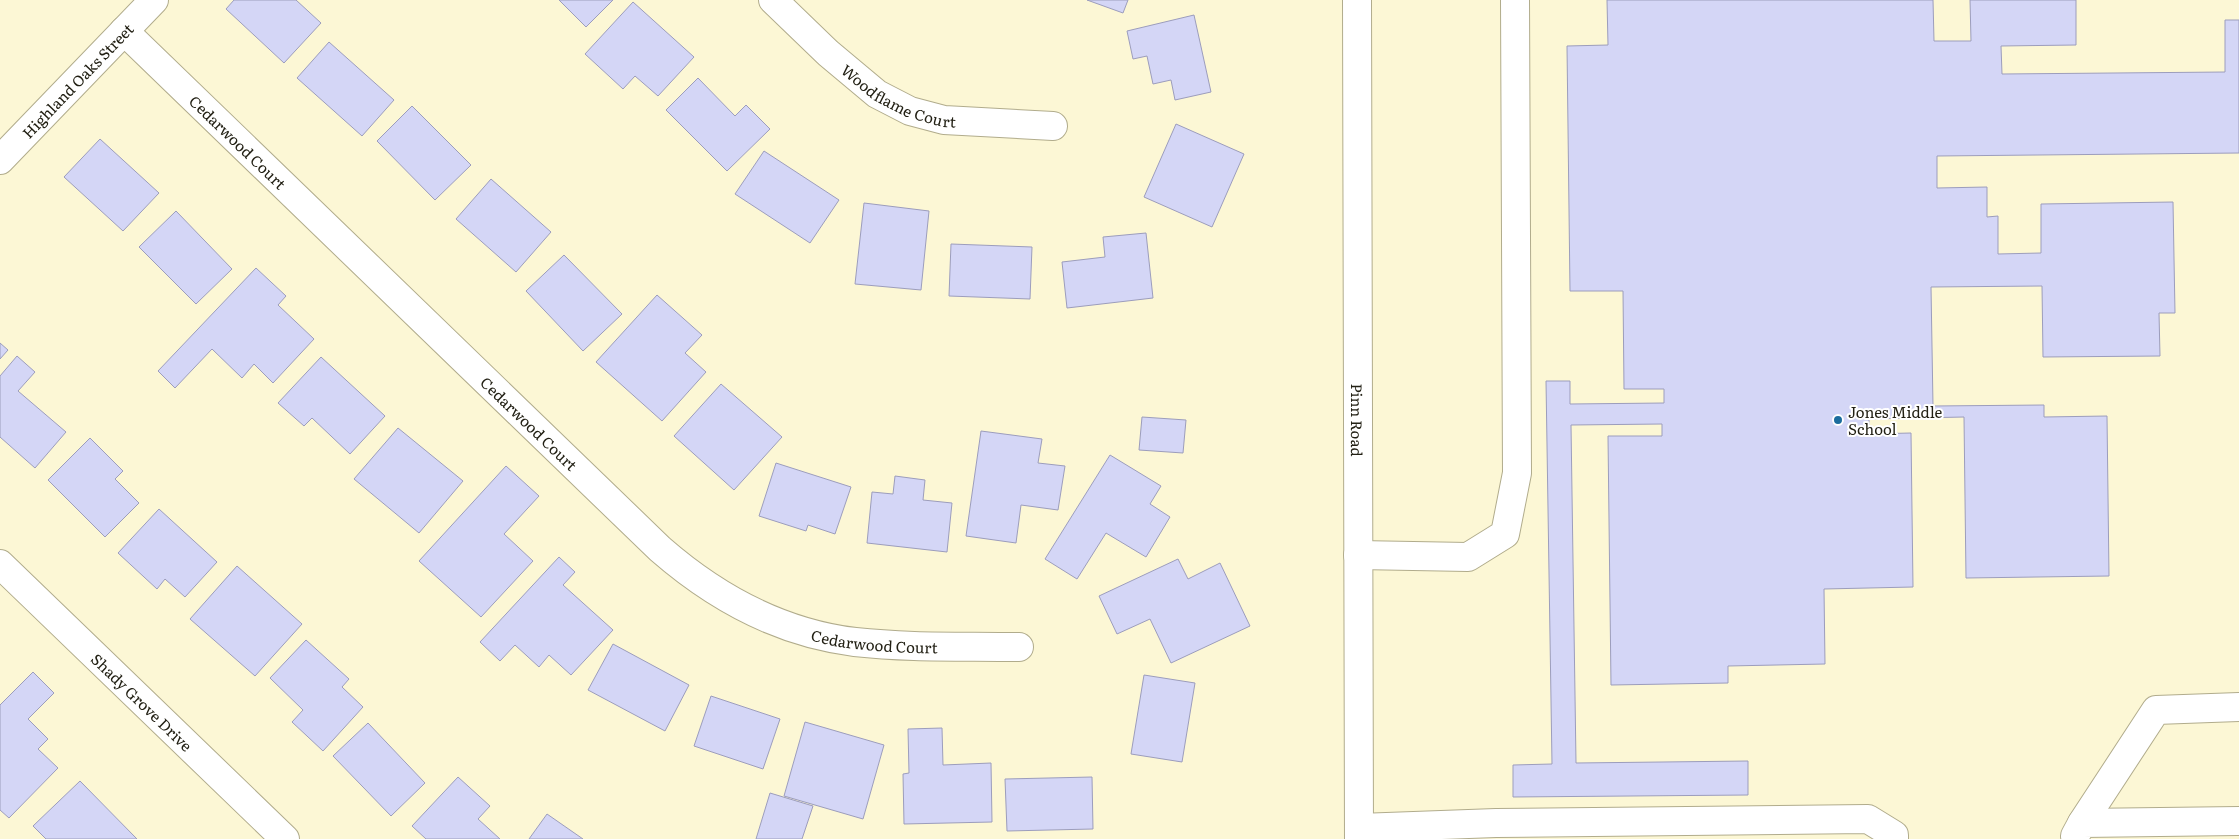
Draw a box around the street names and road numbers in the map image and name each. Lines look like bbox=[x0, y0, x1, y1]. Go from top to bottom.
street label: Highland Oaks Street bbox=[16, 17, 138, 143]
street label: Woodflame Court bbox=[837, 58, 957, 132]
street label: Cedarwood Court bbox=[185, 89, 292, 194]
street label: Cedarwood Court bbox=[476, 371, 583, 475]
street label: Pinn Road bbox=[1346, 383, 1370, 457]
street label: Cedarwood Court bbox=[809, 622, 938, 658]
street label: Shady Grove Drive bbox=[87, 647, 198, 756]

